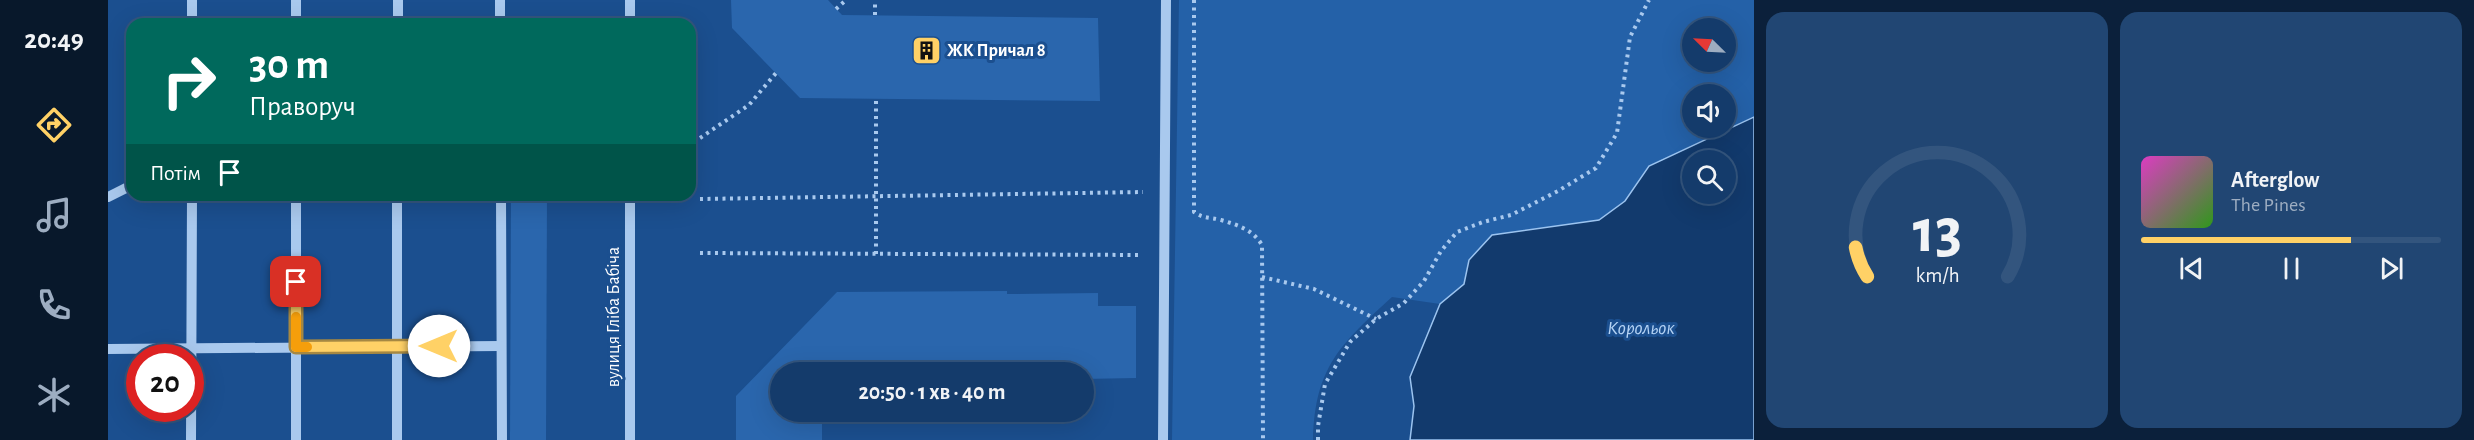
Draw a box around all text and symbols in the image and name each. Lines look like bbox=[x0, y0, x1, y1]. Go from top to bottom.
north arrow bbox=[1682, 18, 1736, 72]
map controls bbox=[1682, 18, 1736, 204]
text: 20:49 bbox=[24, 26, 84, 53]
building icon: ЖК Причал 8 bbox=[910, 34, 942, 66]
icon: right bbox=[150, 42, 228, 120]
place label: ЖК Причал 8 bbox=[947, 42, 1046, 60]
text: 30 m bbox=[249, 44, 329, 86]
button: sound bbox=[1682, 84, 1736, 138]
text: Праворуч bbox=[249, 93, 356, 120]
icon: directions bbox=[33, 104, 75, 146]
button: search bbox=[1682, 150, 1736, 204]
icon: arrive bbox=[213, 156, 246, 189]
text: Потім bbox=[150, 162, 201, 184]
text: Afterglow bbox=[2231, 169, 2319, 191]
icon: music bbox=[33, 194, 75, 236]
text: The Pines bbox=[2231, 195, 2306, 215]
text: 13 bbox=[1912, 201, 1962, 263]
street label: вулиця Гліба Бабіча bbox=[604, 247, 623, 387]
icon: previous bbox=[2175, 252, 2208, 285]
icon: pause bbox=[2275, 252, 2308, 285]
icon: next bbox=[2375, 252, 2408, 285]
pin bbox=[270, 256, 321, 307]
icon: arrive bbox=[279, 265, 312, 298]
text: km/h bbox=[1915, 265, 1959, 286]
icon: phone bbox=[33, 284, 75, 326]
position arrow bbox=[407, 314, 471, 378]
water label: Корольок bbox=[1607, 318, 1675, 338]
speed limit sign: 20 bbox=[126, 344, 204, 422]
icon: climate bbox=[33, 374, 75, 416]
text: 20:50 · 1 хв · 40 m bbox=[858, 381, 1006, 403]

